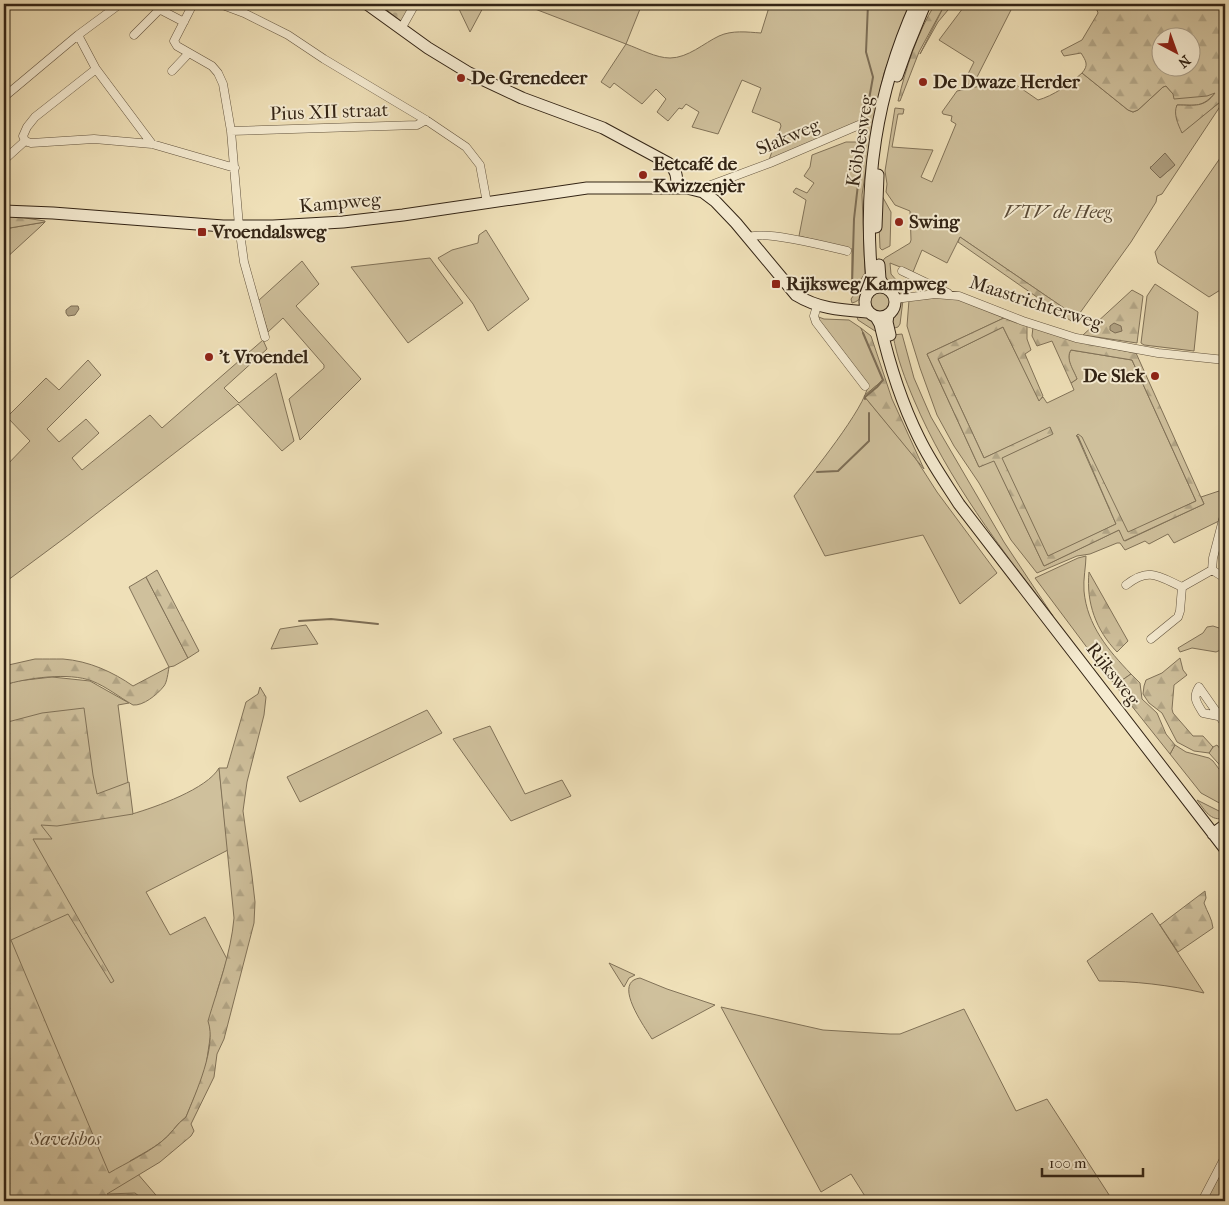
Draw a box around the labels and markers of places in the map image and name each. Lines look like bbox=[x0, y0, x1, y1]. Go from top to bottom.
place label: De Grenedeer bbox=[471, 67, 588, 89]
place label: De Dwaze Herder bbox=[933, 71, 1081, 93]
marker: De Grenedeer bbox=[455, 72, 467, 84]
marker: De Dwaze Herder bbox=[917, 76, 929, 88]
place label: Eetcafé de Kwizzenjèr bbox=[653, 153, 746, 197]
marker: Eetcafé de Kwizzenjèr bbox=[637, 169, 649, 181]
place label: Swing bbox=[909, 211, 960, 233]
marker: Swing bbox=[893, 216, 905, 228]
place label: Vroendalsweg bbox=[211, 221, 327, 243]
marker: Vroendalsweg bbox=[196, 226, 208, 238]
place label: Rijksweg/Kampweg bbox=[786, 273, 948, 295]
marker: Rijksweg/Kampweg bbox=[770, 278, 782, 290]
place label: 't Vroendel bbox=[219, 346, 309, 368]
marker: 't Vroendel bbox=[203, 351, 215, 363]
place label: De Slek bbox=[1083, 365, 1146, 387]
marker: De Slek bbox=[1149, 370, 1161, 382]

